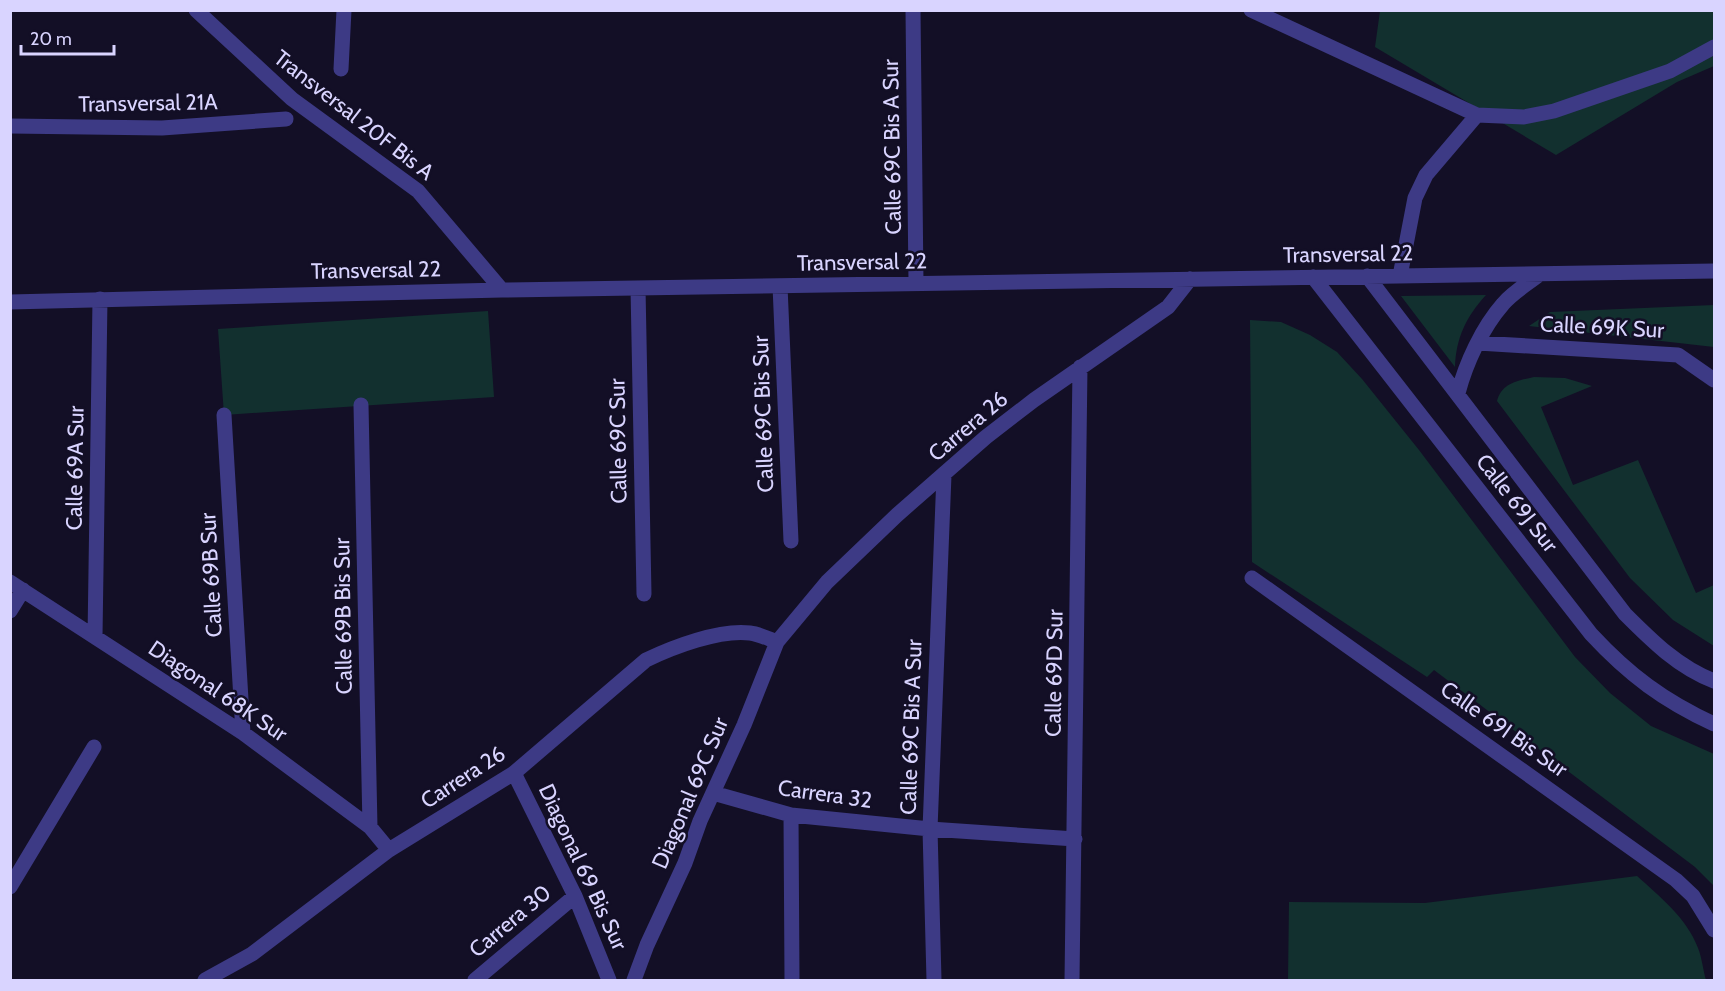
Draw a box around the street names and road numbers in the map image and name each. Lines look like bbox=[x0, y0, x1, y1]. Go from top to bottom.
street label: Transversal 20F Bis A bbox=[269, 44, 440, 186]
street label: Calle 69C Bis A Sur bbox=[877, 59, 907, 235]
street label: Transversal 21A bbox=[78, 88, 218, 118]
street label: Transversal 22 bbox=[1283, 239, 1413, 269]
street label: Transversal 22 bbox=[797, 247, 927, 277]
street label: Transversal 22 bbox=[311, 255, 441, 285]
street label: Calle 69K Sur bbox=[1539, 310, 1665, 344]
street label: Calle 69C Bis Sur bbox=[747, 335, 779, 493]
street label: Calle 69C Sur bbox=[603, 378, 633, 504]
street label: Carrera 26 bbox=[923, 385, 1013, 467]
street label: Calle 69A Sur bbox=[60, 405, 90, 531]
street label: Calle 69J Sur bbox=[1470, 448, 1564, 558]
street label: Calle 69B Sur bbox=[194, 512, 228, 638]
street label: Calle 69B Bis Sur bbox=[328, 537, 358, 695]
street label: Calle 69D Sur bbox=[1039, 609, 1069, 737]
street label: Diagonal 68K Sur bbox=[143, 635, 293, 747]
street label: Calle 69C Bis A Sur bbox=[894, 639, 928, 815]
street label: Calle 69I Bis Sur bbox=[1435, 675, 1573, 783]
street label: Diagonal 69C Sur bbox=[646, 713, 734, 873]
street label: Carrera 26 bbox=[416, 740, 510, 814]
street label: Carrera 32 bbox=[776, 774, 874, 814]
street label: Diagonal 69 Bis Sur bbox=[533, 780, 633, 954]
street label: Carrera 30 bbox=[464, 879, 556, 963]

